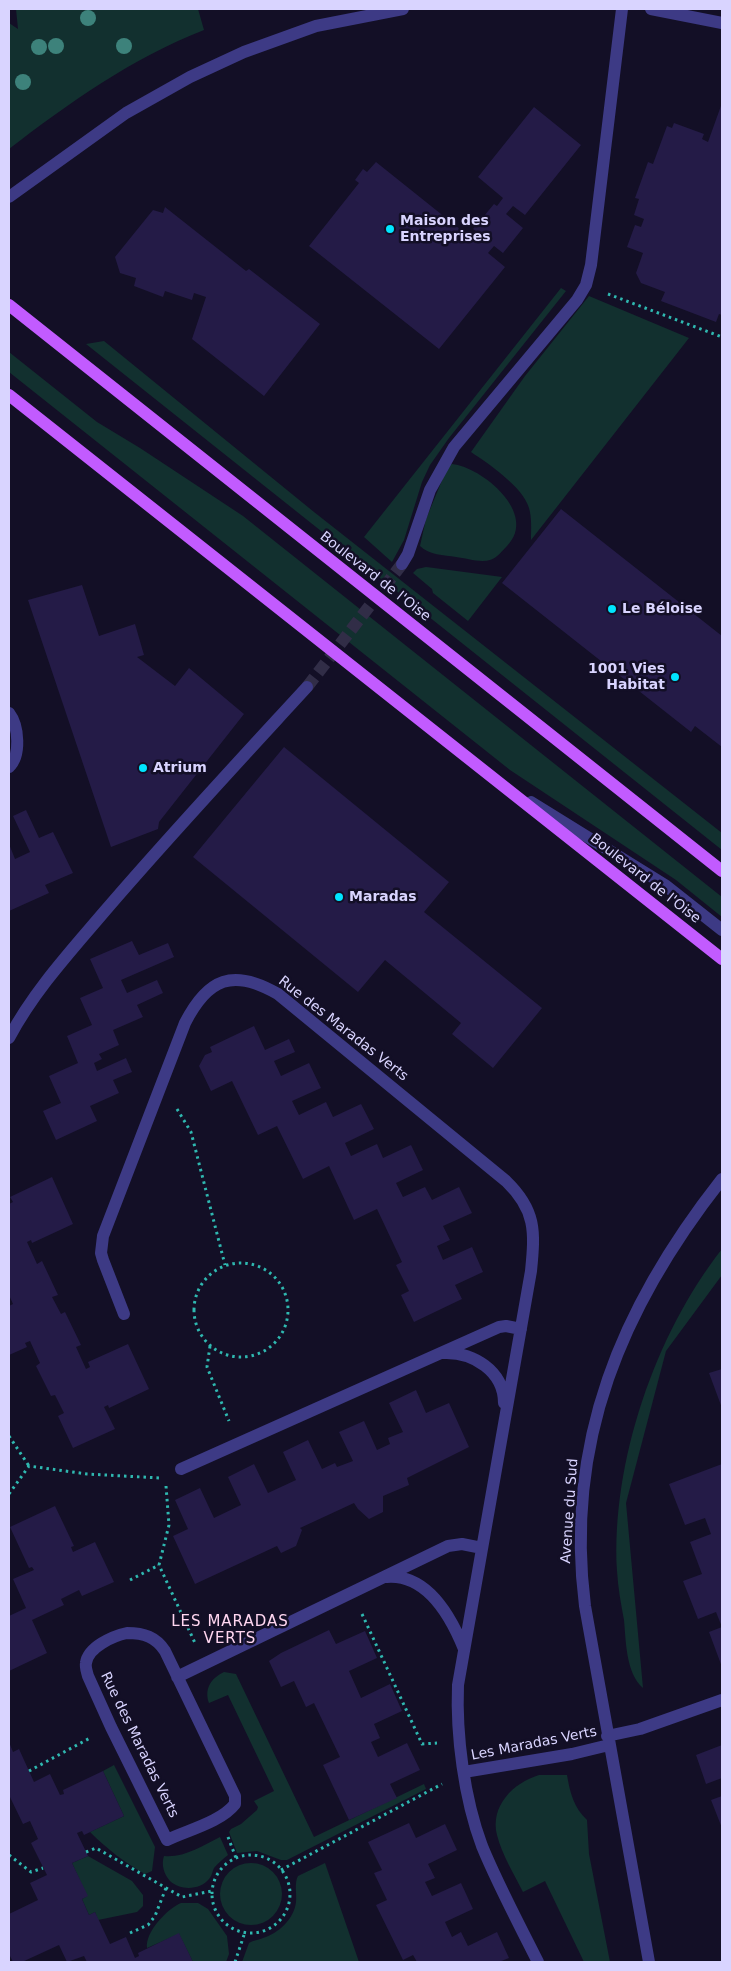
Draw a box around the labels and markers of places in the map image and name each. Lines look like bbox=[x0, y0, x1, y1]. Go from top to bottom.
place label: Maison des Entreprises bbox=[400, 213, 491, 246]
marker: Maison des Entreprises bbox=[384, 223, 396, 235]
place label: Le Béloise bbox=[622, 601, 702, 617]
marker: Le Béloise bbox=[606, 603, 618, 615]
place label: 1001 Vies Habitat bbox=[588, 661, 665, 694]
marker: 1001 Vies Habitat bbox=[669, 671, 681, 683]
place label: Atrium bbox=[153, 760, 207, 776]
marker: Atrium bbox=[137, 762, 149, 774]
place label: Maradas bbox=[349, 889, 417, 905]
marker: Maradas bbox=[333, 891, 345, 903]

